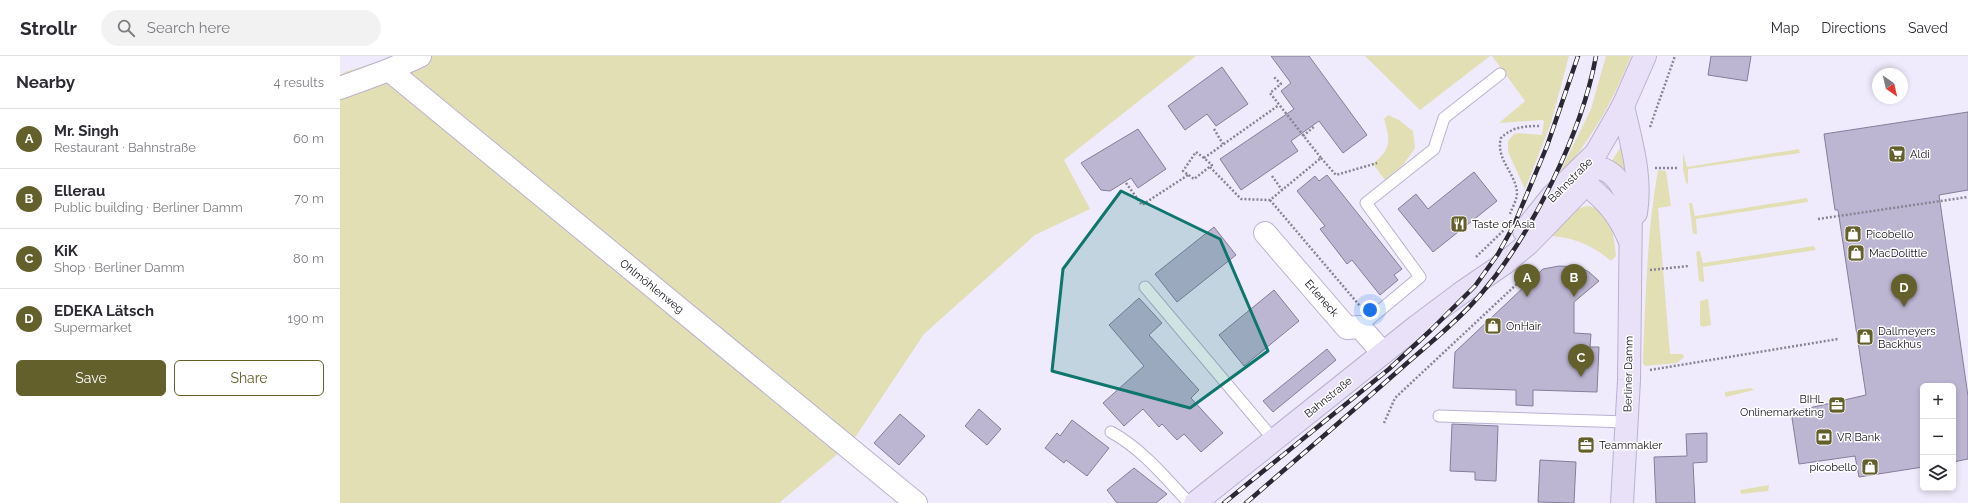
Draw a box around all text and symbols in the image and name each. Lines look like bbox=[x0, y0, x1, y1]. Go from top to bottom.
search box bbox=[101, 10, 381, 46]
text: Strollr bbox=[20, 17, 77, 39]
icon: search bbox=[115, 17, 137, 39]
text: Search here bbox=[147, 19, 230, 37]
text: Map bbox=[1771, 20, 1799, 36]
text: Directions bbox=[1821, 20, 1886, 36]
text: Saved bbox=[1908, 20, 1948, 36]
north arrow bbox=[1872, 68, 1908, 104]
text: Nearby bbox=[16, 72, 75, 92]
text: 4 results bbox=[273, 75, 324, 90]
text: Mr. Singh bbox=[54, 122, 119, 140]
text: A bbox=[25, 131, 33, 146]
text: 60 m bbox=[293, 131, 324, 146]
text: Restaurant · Bahnstraße bbox=[54, 140, 196, 155]
supermarket icon: Aldi bbox=[1887, 144, 1907, 164]
place label: Aldi bbox=[1910, 148, 1930, 161]
street label: Bahnstraße bbox=[1545, 155, 1596, 205]
text: Ellerau bbox=[54, 182, 105, 200]
text: B bbox=[25, 191, 33, 206]
text: 70 m bbox=[294, 191, 324, 206]
text: Public building · Berliner Damm bbox=[54, 200, 243, 215]
restaurant icon: Taste of Asia bbox=[1449, 214, 1469, 234]
place label: Taste of Asia bbox=[1472, 218, 1535, 231]
shop icon: Picobello bbox=[1843, 224, 1863, 244]
place label: Picobello bbox=[1866, 228, 1914, 241]
text: KiK bbox=[54, 242, 78, 260]
shop icon: MacDolittle bbox=[1846, 243, 1866, 263]
place label: MacDolittle bbox=[1869, 247, 1928, 260]
text: C bbox=[25, 251, 33, 266]
text: 80 m bbox=[293, 251, 324, 266]
street label: Ohlmöhlenweg bbox=[617, 257, 686, 316]
text: Shop · Berliner Damm bbox=[54, 260, 185, 275]
pin: A bbox=[1514, 264, 1540, 297]
pin: B bbox=[1561, 264, 1587, 297]
pin: D bbox=[1891, 274, 1917, 307]
street label: Erleneck bbox=[1302, 277, 1341, 320]
your location bbox=[1360, 300, 1380, 320]
text: EDEKA Lätsch bbox=[54, 302, 154, 320]
text: D bbox=[24, 311, 34, 326]
text: 190 m bbox=[288, 311, 324, 326]
shop icon: OnHair bbox=[1483, 316, 1503, 336]
text: Supermarket bbox=[54, 320, 132, 335]
place label: OnHair bbox=[1506, 320, 1541, 333]
place label: Dallmeyers Backhus bbox=[1878, 325, 1936, 351]
shop icon: Dallmeyers Backhus bbox=[1855, 327, 1875, 347]
street label: Berliner Damm bbox=[1621, 336, 1636, 412]
pin: C bbox=[1568, 344, 1594, 377]
button: Save bbox=[16, 360, 166, 396]
button: Share bbox=[174, 360, 324, 396]
street label: Bahnstraße bbox=[1302, 374, 1355, 421]
map controls bbox=[1920, 383, 1956, 491]
button: + bbox=[1920, 383, 1956, 419]
place label: BIHL Onlinemarketing bbox=[1740, 393, 1825, 419]
office icon: BIHL Onlinemarketing bbox=[1827, 395, 1847, 415]
button: − bbox=[1920, 419, 1956, 455]
bank icon: VR Bank bbox=[1814, 427, 1834, 447]
place label: VR Bank bbox=[1837, 431, 1880, 444]
office icon: Teammakler bbox=[1576, 435, 1596, 455]
place label: Teammakler bbox=[1599, 439, 1662, 452]
button: layers bbox=[1920, 455, 1956, 491]
shop icon: picobello bbox=[1860, 457, 1880, 477]
place label: picobello bbox=[1810, 461, 1857, 474]

